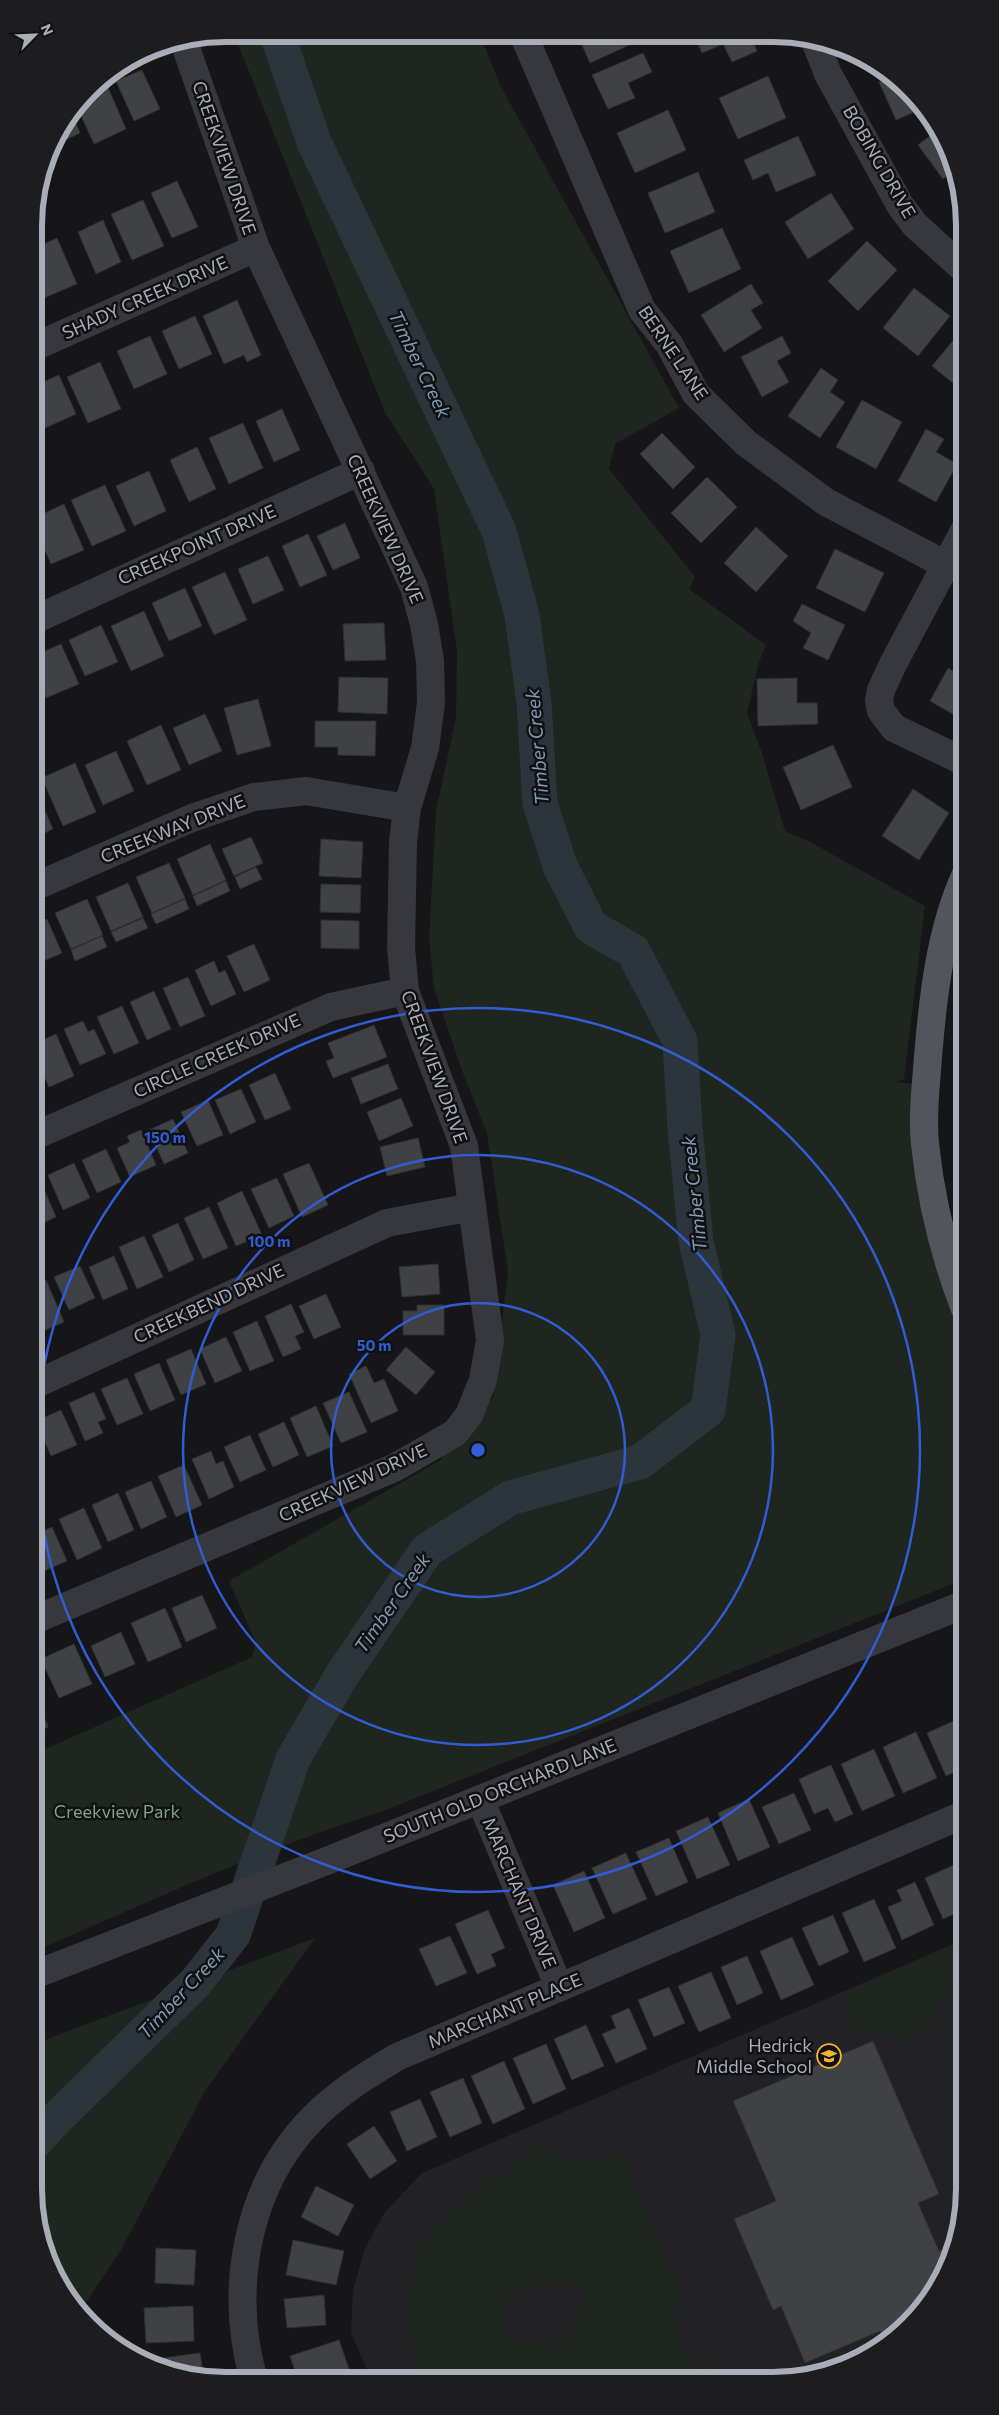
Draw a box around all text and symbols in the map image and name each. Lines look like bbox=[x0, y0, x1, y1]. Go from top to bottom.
north arrow bbox=[10, 10, 60, 60]
text: N bbox=[37, 21, 57, 38]
street label: CREEKVIEW DRIVE bbox=[188, 78, 262, 237]
street label: BOBING DRIVE bbox=[839, 101, 921, 222]
street label: SHADY CREEK DRIVE bbox=[58, 251, 231, 344]
street label: BERNE LANE bbox=[634, 301, 713, 404]
water label: Timber Creek bbox=[385, 306, 457, 422]
street label: CREEKVIEW DRIVE bbox=[343, 451, 429, 607]
street label: CREEKPOINT DRIVE bbox=[114, 499, 279, 589]
water label: Timber Creek bbox=[520, 687, 553, 806]
street label: CREEKWAY DRIVE bbox=[97, 789, 248, 867]
street label: CREEKVIEW DRIVE bbox=[397, 987, 473, 1146]
street label: CIRCLE CREEK DRIVE bbox=[130, 1008, 304, 1102]
text: 150 m bbox=[144, 1128, 186, 1146]
water label: Timber Creek bbox=[676, 1134, 711, 1253]
text: 100 m bbox=[248, 1232, 290, 1250]
street label: CREEKBEND DRIVE bbox=[130, 1259, 287, 1348]
text: 50 m bbox=[357, 1336, 391, 1354]
street label: CREEKVIEW DRIVE bbox=[275, 1438, 430, 1526]
centre of rings bbox=[469, 1441, 487, 1459]
water label: Timber Creek bbox=[349, 1548, 435, 1657]
street label: SOUTH OLD ORCHARD LANE bbox=[380, 1733, 619, 1847]
park label: Creekview Park bbox=[54, 1800, 181, 1822]
street label: MARCHANT DRIVE bbox=[478, 1814, 562, 1971]
water label: Timber Creek bbox=[132, 1942, 229, 2043]
street label: MARCHANT PLACE bbox=[424, 1968, 585, 2052]
place label: Hedrick Middle School bbox=[696, 2034, 812, 2077]
school or university icon: Hedrick Middle School bbox=[816, 2043, 842, 2069]

